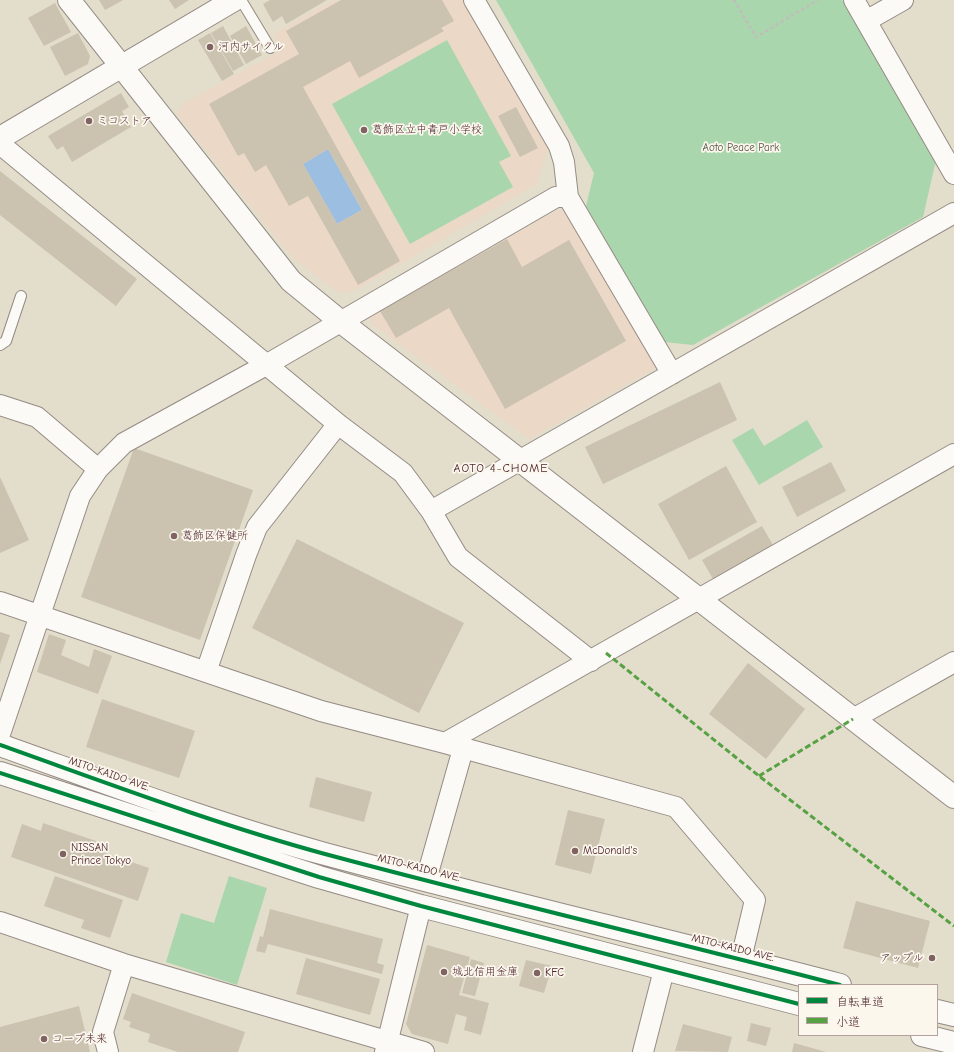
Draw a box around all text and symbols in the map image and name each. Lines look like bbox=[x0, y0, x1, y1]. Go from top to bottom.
place label: 河内サイクル bbox=[218, 40, 284, 54]
marker: 河内サイクル bbox=[205, 42, 215, 52]
place label: ミコストア bbox=[97, 114, 152, 128]
marker: ミコストア bbox=[84, 116, 94, 126]
place label: 葛飾区立中青戸小学校 bbox=[372, 123, 482, 137]
marker: 葛飾区立中青戸小学校 bbox=[359, 125, 369, 135]
park label: Aoto Peace Park bbox=[703, 141, 779, 155]
district label: AOTO 4-CHOME bbox=[453, 462, 549, 476]
place label: 葛飾区保健所 bbox=[182, 529, 248, 543]
marker: 葛飾区保健所 bbox=[169, 531, 179, 541]
street label: MITO-KAIDO AVE. bbox=[67, 754, 151, 794]
place label: NISSAN Prince Tokyo bbox=[71, 841, 131, 867]
place label: McDonald's bbox=[583, 844, 637, 858]
marker: McDonald's bbox=[570, 846, 580, 856]
marker: NISSAN Prince Tokyo bbox=[58, 849, 68, 859]
street label: MITO-KAIDO AVE. bbox=[376, 851, 462, 885]
street label: MITO-KAIDO AVE. bbox=[690, 931, 776, 965]
place label: アップル bbox=[880, 951, 924, 965]
marker: アップル bbox=[927, 953, 937, 963]
place label: 城北信用金庫 bbox=[452, 965, 518, 979]
place label: KFC bbox=[545, 966, 564, 980]
marker: 城北信用金庫 bbox=[439, 967, 449, 977]
marker: KFC bbox=[532, 968, 542, 978]
legend bbox=[798, 984, 938, 1036]
text: 自転車道 bbox=[836, 995, 884, 1009]
text: 小道 bbox=[836, 1015, 860, 1029]
place label: コープ未来 bbox=[52, 1032, 107, 1046]
marker: コープ未来 bbox=[39, 1034, 49, 1044]

